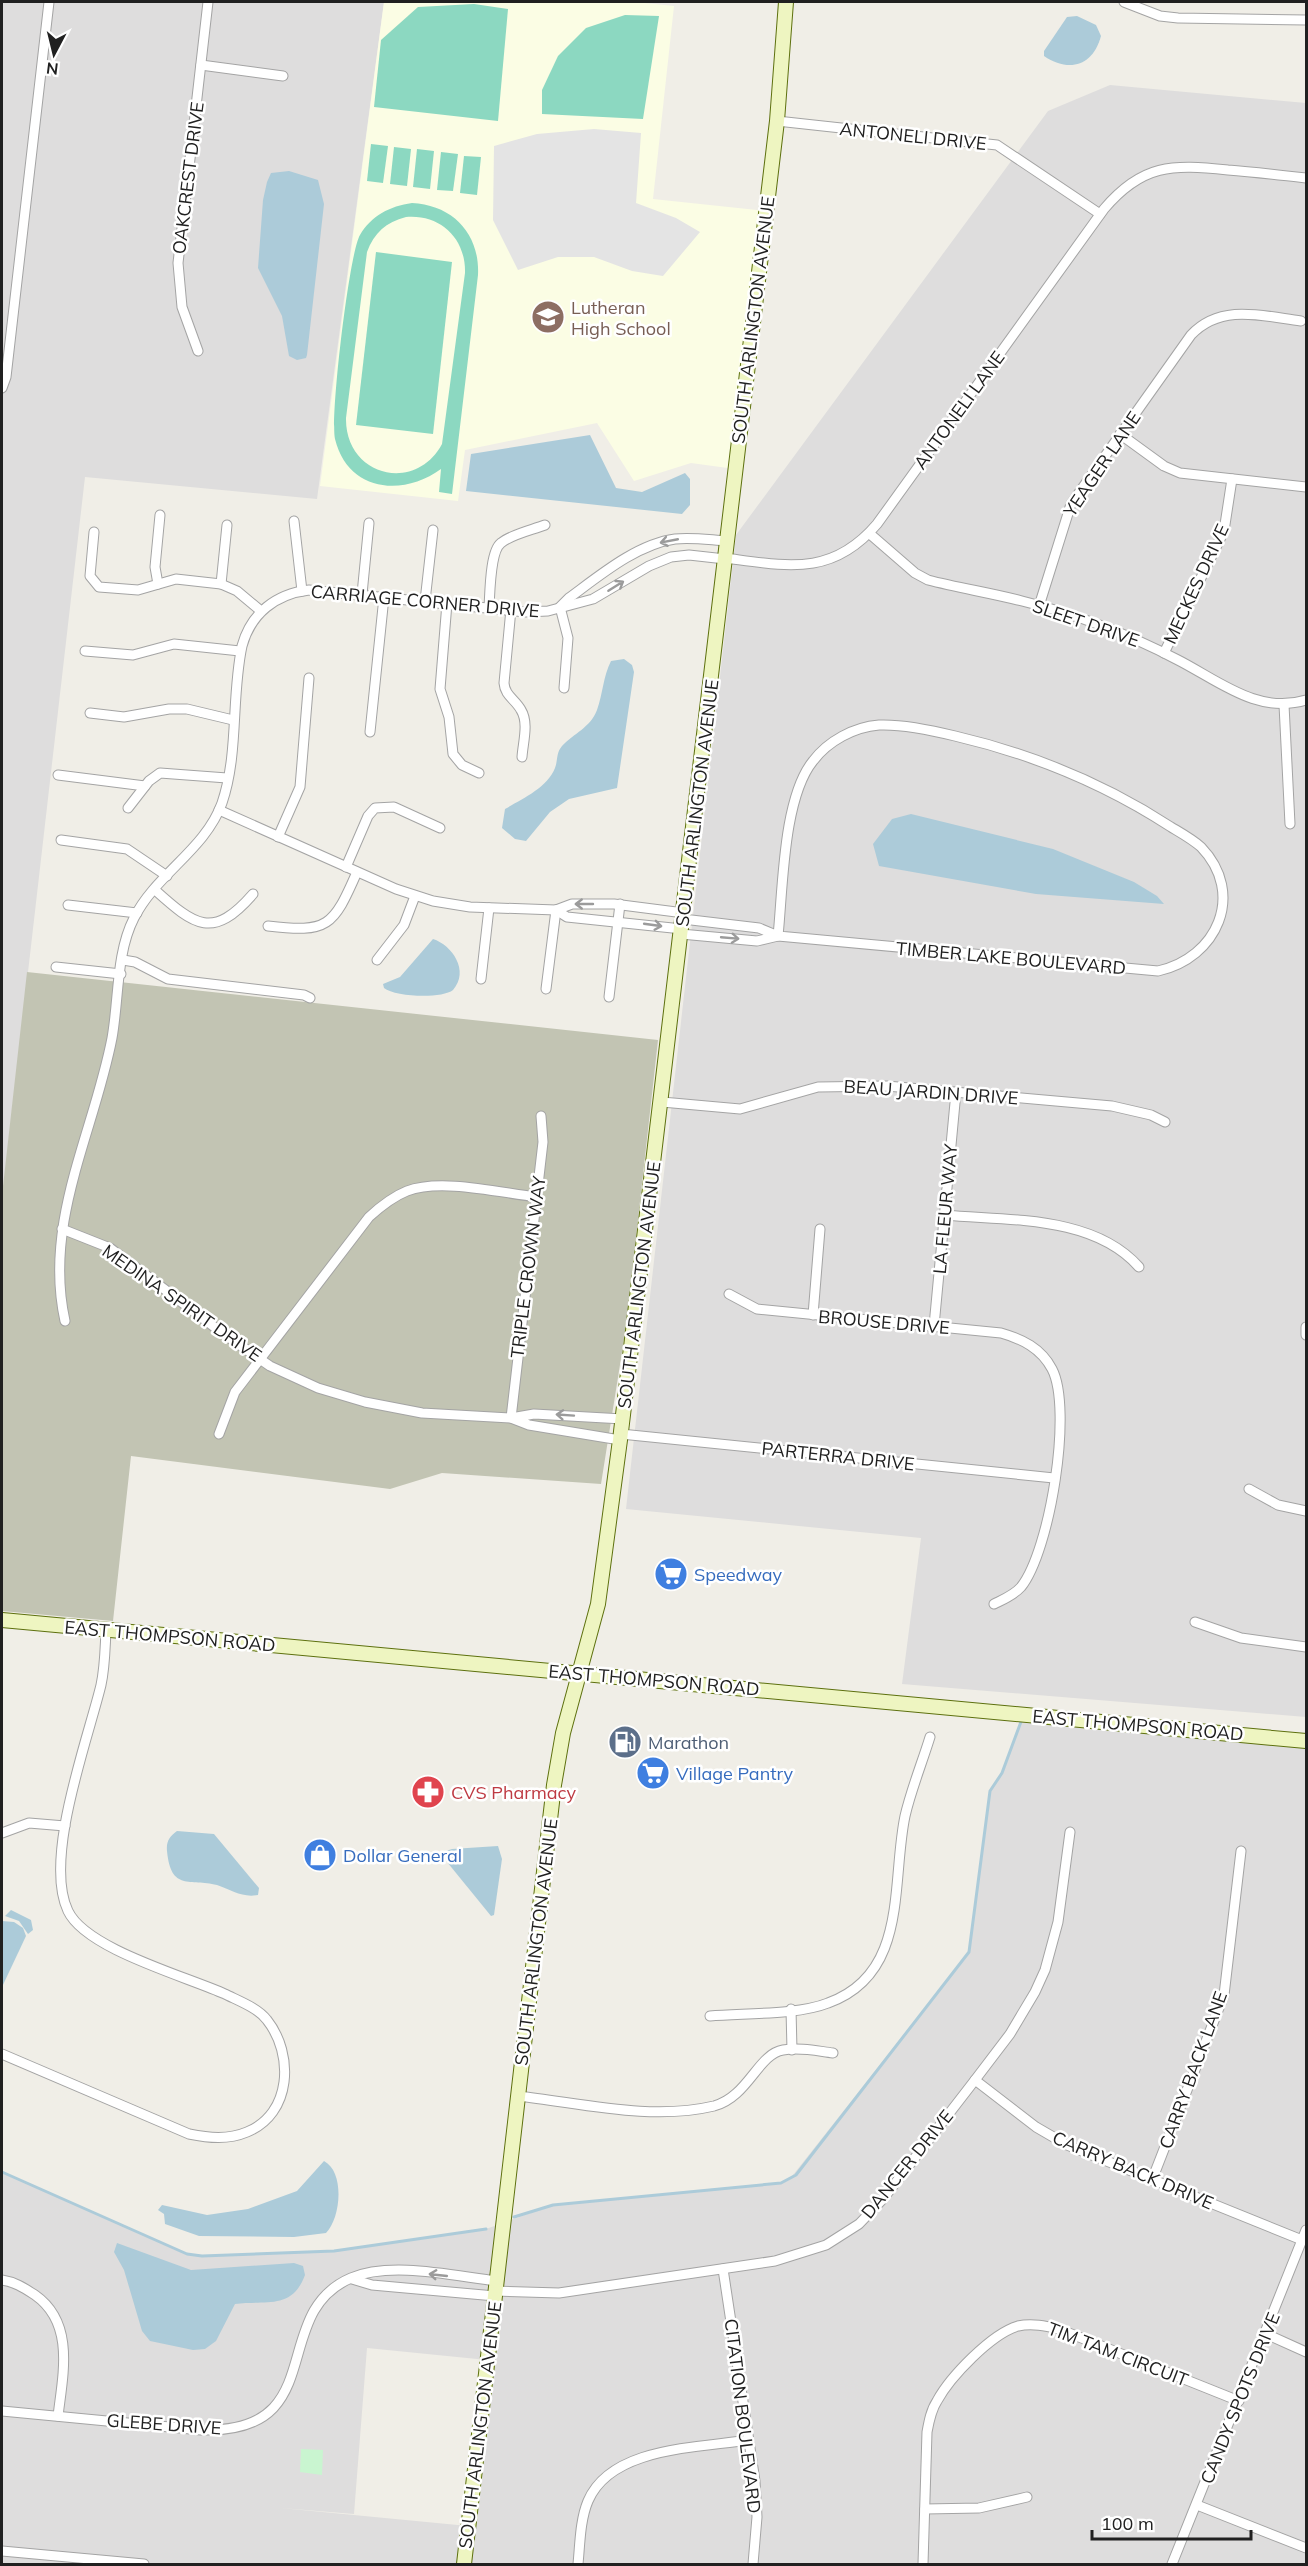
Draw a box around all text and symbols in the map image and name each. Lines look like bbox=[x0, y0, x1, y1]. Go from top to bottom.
north arrow bbox=[24, 24, 84, 84]
text: N bbox=[45, 58, 59, 80]
street label: OAKCREST DRIVE bbox=[167, 101, 209, 255]
street label: ANTONELI DRIVE bbox=[838, 117, 988, 155]
street label: SOUTH ARLINGTON AVENUE bbox=[726, 195, 780, 445]
place label: Lutheran High School bbox=[571, 296, 671, 340]
school or university icon: Lutheran High School bbox=[530, 299, 566, 335]
street label: ANTONELI LANE bbox=[908, 346, 1010, 474]
street label: YEAGER LANE bbox=[1058, 407, 1146, 522]
street label: MECKES DRIVE bbox=[1158, 520, 1234, 648]
one-way arrow bbox=[660, 536, 679, 547]
one-way arrow bbox=[607, 579, 624, 591]
street label: CARRIAGE CORNER DRIVE bbox=[310, 580, 540, 622]
street label: SLEET DRIVE bbox=[1030, 594, 1142, 652]
street label: SOUTH ARLINGTON AVENUE bbox=[670, 678, 724, 928]
one-way arrow bbox=[574, 898, 594, 910]
one-way arrow bbox=[643, 920, 663, 931]
one-way arrow bbox=[719, 933, 739, 944]
street label: TIMBER LAKE BOULEVARD bbox=[895, 936, 1127, 980]
street label: BEAU JARDIN DRIVE bbox=[843, 1074, 1019, 1110]
street label: LA FLEUR WAY bbox=[928, 1142, 962, 1275]
street label: SOUTH ARLINGTON AVENUE bbox=[612, 1160, 666, 1410]
street label: TRIPLE CROWN WAY bbox=[505, 1174, 551, 1359]
street label: MEDINA SPIRIT DRIVE bbox=[98, 1239, 266, 1367]
street label: BROUSE DRIVE bbox=[817, 1305, 951, 1339]
one-way arrow bbox=[555, 1409, 575, 1420]
street label: PARTERRA DRIVE bbox=[760, 1437, 916, 1475]
supermarket icon: Speedway bbox=[653, 1556, 689, 1592]
place label: Speedway bbox=[694, 1563, 783, 1586]
street label: EAST THOMPSON ROAD bbox=[64, 1615, 276, 1657]
street label: EAST THOMPSON ROAD bbox=[548, 1659, 760, 1701]
street label: EAST THOMPSON ROAD bbox=[1032, 1704, 1244, 1746]
fuel station icon: Marathon bbox=[607, 1724, 643, 1760]
place label: Marathon bbox=[648, 1731, 729, 1754]
supermarket icon: Village Pantry bbox=[635, 1755, 671, 1791]
place label: Village Pantry bbox=[676, 1762, 794, 1785]
pharmacy icon: CVS Pharmacy bbox=[410, 1774, 446, 1810]
place label: CVS Pharmacy bbox=[451, 1781, 576, 1804]
street label: SOUTH ARLINGTON AVENUE bbox=[509, 1817, 563, 2067]
shop icon: Dollar General bbox=[302, 1837, 338, 1873]
place label: Dollar General bbox=[343, 1844, 462, 1867]
street label: CARRY BACK LANE bbox=[1154, 1988, 1232, 2152]
street label: DANCER DRIVE bbox=[856, 2105, 958, 2223]
street label: CARRY BACK DRIVE bbox=[1049, 2126, 1217, 2214]
one-way arrow bbox=[429, 2269, 449, 2280]
street label: SOUTH ARLINGTON AVENUE bbox=[453, 2300, 507, 2550]
street label: CANDY SPOTS DRIVE bbox=[1195, 2309, 1285, 2487]
street label: CITATION BOULEVARD bbox=[720, 2317, 766, 2515]
street label: TIM TAM CIRCUIT bbox=[1044, 2317, 1192, 2391]
street label: GLEBE DRIVE bbox=[106, 2409, 222, 2439]
scale bar bbox=[1092, 2503, 1251, 2541]
text: 100 m bbox=[1101, 2512, 1154, 2535]

